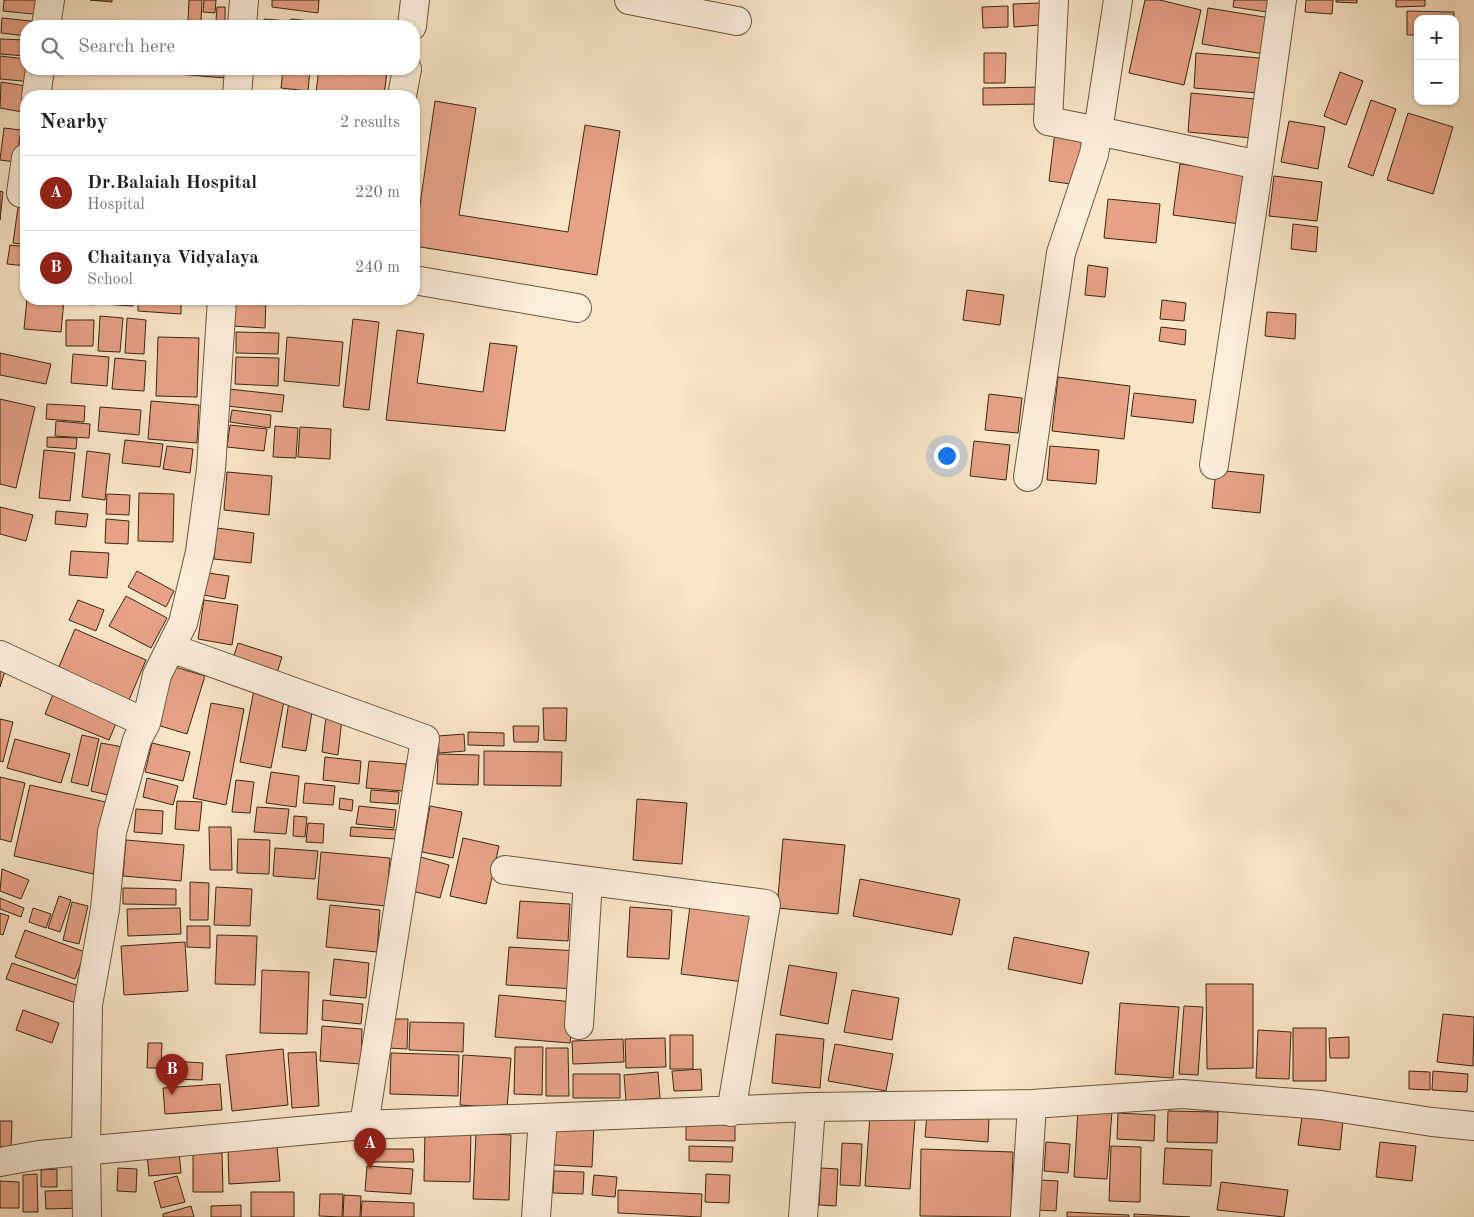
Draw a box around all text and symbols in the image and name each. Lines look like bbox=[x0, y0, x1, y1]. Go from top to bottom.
map controls bbox=[1414, 15, 1459, 105]
button: + bbox=[1414, 15, 1459, 60]
search box bbox=[20, 20, 420, 75]
icon: search bbox=[38, 34, 66, 62]
text: Search here bbox=[78, 38, 175, 57]
button: − bbox=[1414, 60, 1459, 105]
text: Nearby bbox=[40, 112, 108, 133]
text: 2 results bbox=[340, 115, 400, 131]
text: Dr.Balaiah Hospital bbox=[87, 174, 257, 193]
text: A bbox=[50, 185, 62, 201]
text: 220 m bbox=[355, 185, 400, 201]
text: Hospital bbox=[87, 197, 145, 213]
text: Chaitanya Vidyalaya bbox=[87, 249, 259, 268]
text: B bbox=[50, 260, 62, 276]
text: 240 m bbox=[355, 260, 400, 276]
text: School bbox=[87, 272, 133, 288]
your location bbox=[934, 443, 960, 469]
pin: B bbox=[156, 1054, 188, 1095]
pin: A bbox=[354, 1128, 386, 1169]

